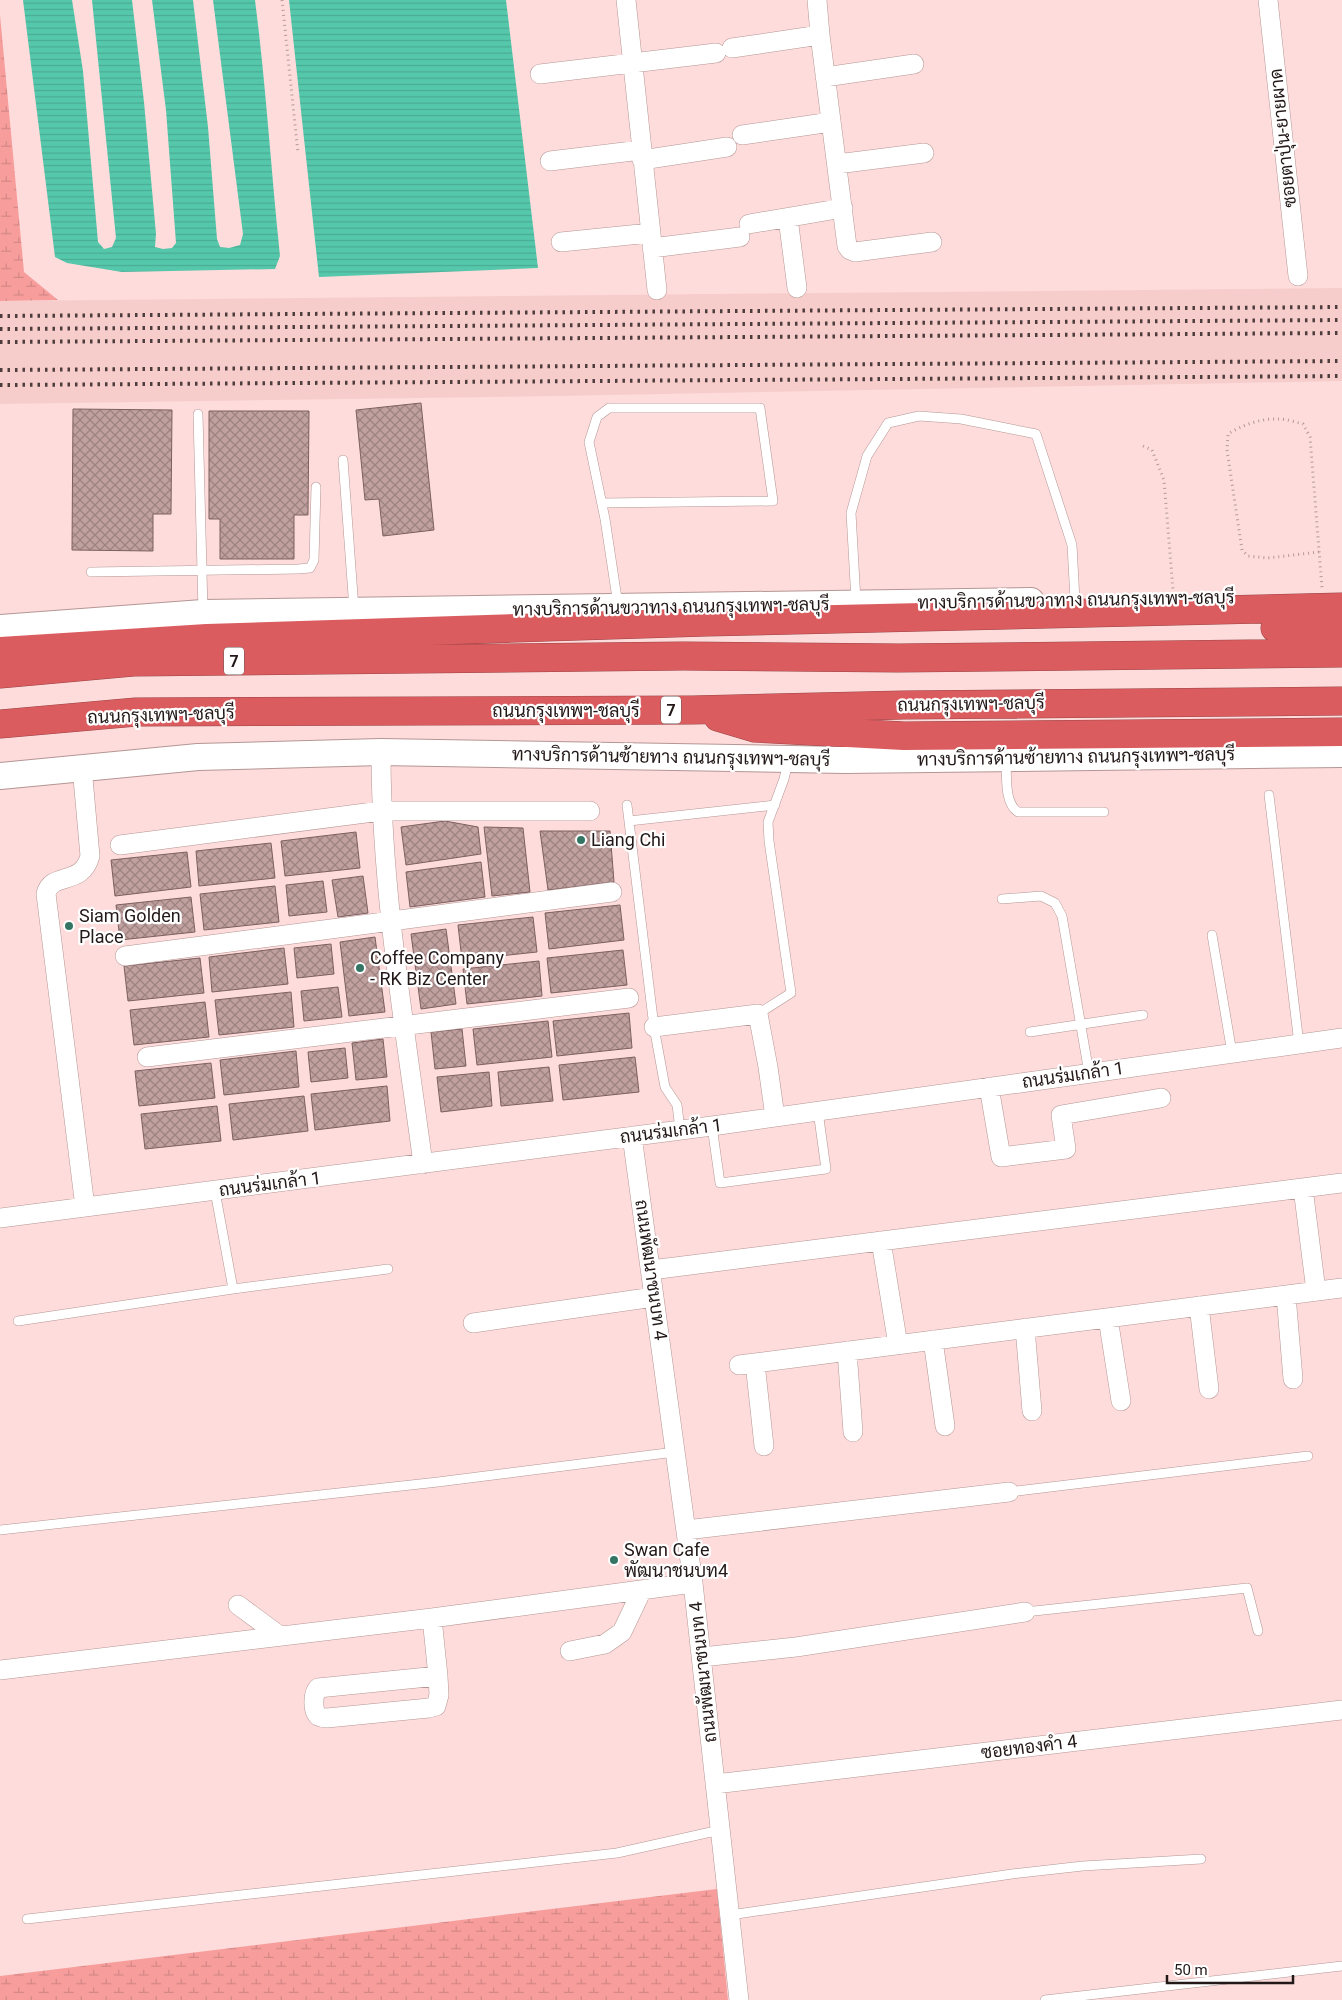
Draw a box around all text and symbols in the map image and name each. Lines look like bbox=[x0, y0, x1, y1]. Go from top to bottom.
street label: ซอยตาปุ่น-ยายผาด bbox=[1265, 67, 1302, 209]
street label: ทางบริการด้านขวาทาง ถนนกรุงเทพฯ-ชลบุรี bbox=[917, 584, 1235, 615]
street label: ทางบริการด้านขวาทาง ถนนกรุงเทพฯ-ชลบุรี bbox=[512, 591, 830, 622]
road number: 7 bbox=[224, 648, 244, 674]
street label: ถนนกรุงเทพฯ-ชลบุรี bbox=[897, 690, 1045, 717]
road number: 7 bbox=[661, 696, 681, 724]
street label: ถนนกรุงเทพฯ-ชลบุรี bbox=[492, 698, 640, 723]
street label: ถนนกรุงเทพฯ-ชลบุรี bbox=[87, 699, 235, 730]
street label: ทางบริการด้านซ้ายทาง ถนนกรุงเทพฯ-ชลบุรี bbox=[512, 741, 831, 772]
street label: ทางบริการด้านซ้ายทาง ถนนกรุงเทพฯ-ชลบุรี bbox=[917, 741, 1236, 772]
place label: Liang Chi bbox=[591, 829, 665, 850]
marker: Liang Chi bbox=[575, 834, 587, 846]
place label: Siam Golden Place bbox=[79, 905, 181, 947]
marker: Siam Golden Place bbox=[63, 920, 75, 932]
place label: Coffee Company - RK Biz Center bbox=[370, 947, 504, 989]
marker: Coffee Company - RK Biz Center bbox=[354, 962, 366, 974]
street label: ถนนร่มเกล้า 1 bbox=[1020, 1056, 1125, 1092]
street label: ถนนร่มเกล้า 1 bbox=[618, 1113, 723, 1147]
street label: ถนนร่มเกล้า 1 bbox=[217, 1166, 322, 1200]
street label: ถนนพัฒนาชนบท 4 bbox=[631, 1198, 672, 1342]
place label: Swan Cafe พัฒนาชนบท4 bbox=[624, 1539, 728, 1581]
marker: Swan Cafe พัฒนาชนบท4 bbox=[608, 1554, 620, 1566]
street label: ถนนพัฒนาชนบท 4 bbox=[685, 1600, 720, 1744]
street label: ซอยทองคำ 4 bbox=[980, 1730, 1078, 1763]
scale bar bbox=[1167, 1952, 1293, 1984]
text: 50 m bbox=[1174, 1961, 1208, 1979]

